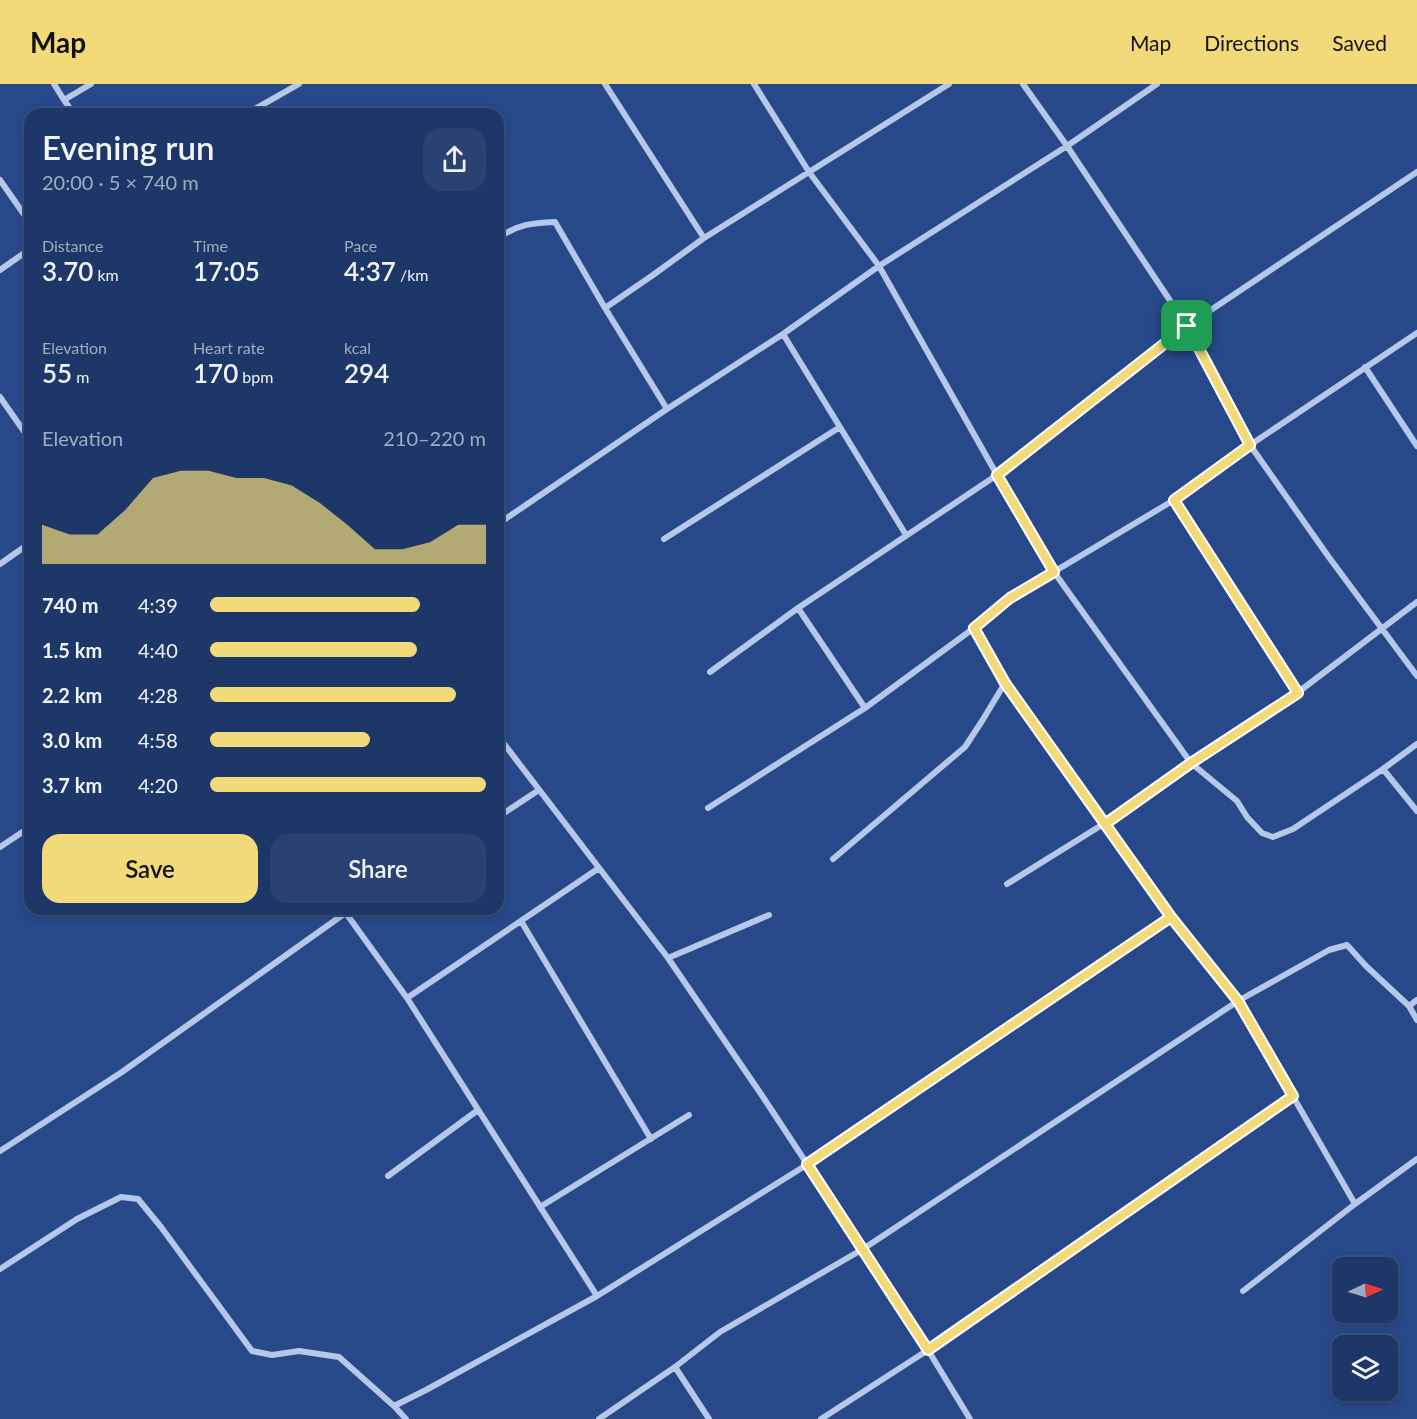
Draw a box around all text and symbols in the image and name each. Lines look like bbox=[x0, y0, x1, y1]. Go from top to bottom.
text: Map bbox=[30, 25, 86, 59]
text: Map bbox=[1130, 30, 1171, 55]
text: Directions bbox=[1204, 30, 1299, 55]
text: Saved bbox=[1332, 30, 1387, 55]
text: Evening run bbox=[42, 127, 215, 167]
button: share bbox=[423, 128, 486, 191]
text: 20:00 · 5 × 740 m bbox=[42, 170, 199, 194]
text: Distance bbox=[42, 236, 103, 255]
text: Time bbox=[193, 236, 228, 255]
text: Pace bbox=[344, 236, 377, 255]
text: 3.70 bbox=[42, 255, 93, 287]
text: 17:05 bbox=[193, 255, 260, 287]
text: 4:37 bbox=[344, 255, 396, 287]
text: km bbox=[93, 265, 119, 284]
text: /km bbox=[396, 265, 428, 284]
pin bbox=[1161, 300, 1212, 351]
icon: arrive bbox=[1170, 309, 1203, 342]
text: Elevation bbox=[42, 338, 107, 357]
text: Heart rate bbox=[193, 338, 265, 357]
text: kcal bbox=[344, 338, 371, 357]
text: 55 bbox=[42, 357, 72, 389]
text: 170 bbox=[193, 357, 238, 389]
text: 294 bbox=[344, 357, 389, 389]
text: m bbox=[72, 367, 89, 386]
text: bpm bbox=[238, 367, 273, 386]
text: Elevation bbox=[42, 426, 123, 450]
text: 210–220 m bbox=[383, 426, 486, 450]
text: 740 m bbox=[42, 593, 98, 617]
text: 4:39 bbox=[138, 593, 178, 617]
text: 1.5 km bbox=[42, 638, 102, 662]
text: 4:40 bbox=[138, 638, 178, 662]
text: 2.2 km bbox=[42, 683, 102, 707]
text: 4:28 bbox=[138, 683, 178, 707]
text: 3.0 km bbox=[42, 728, 102, 752]
text: 4:58 bbox=[138, 728, 178, 752]
text: 3.7 km bbox=[42, 773, 102, 797]
text: 4:20 bbox=[138, 773, 178, 797]
button: Save bbox=[42, 834, 258, 903]
button: Share bbox=[270, 834, 486, 903]
north arrow bbox=[1332, 1257, 1398, 1323]
map controls bbox=[1332, 1257, 1398, 1401]
button: layers bbox=[1332, 1335, 1398, 1401]

